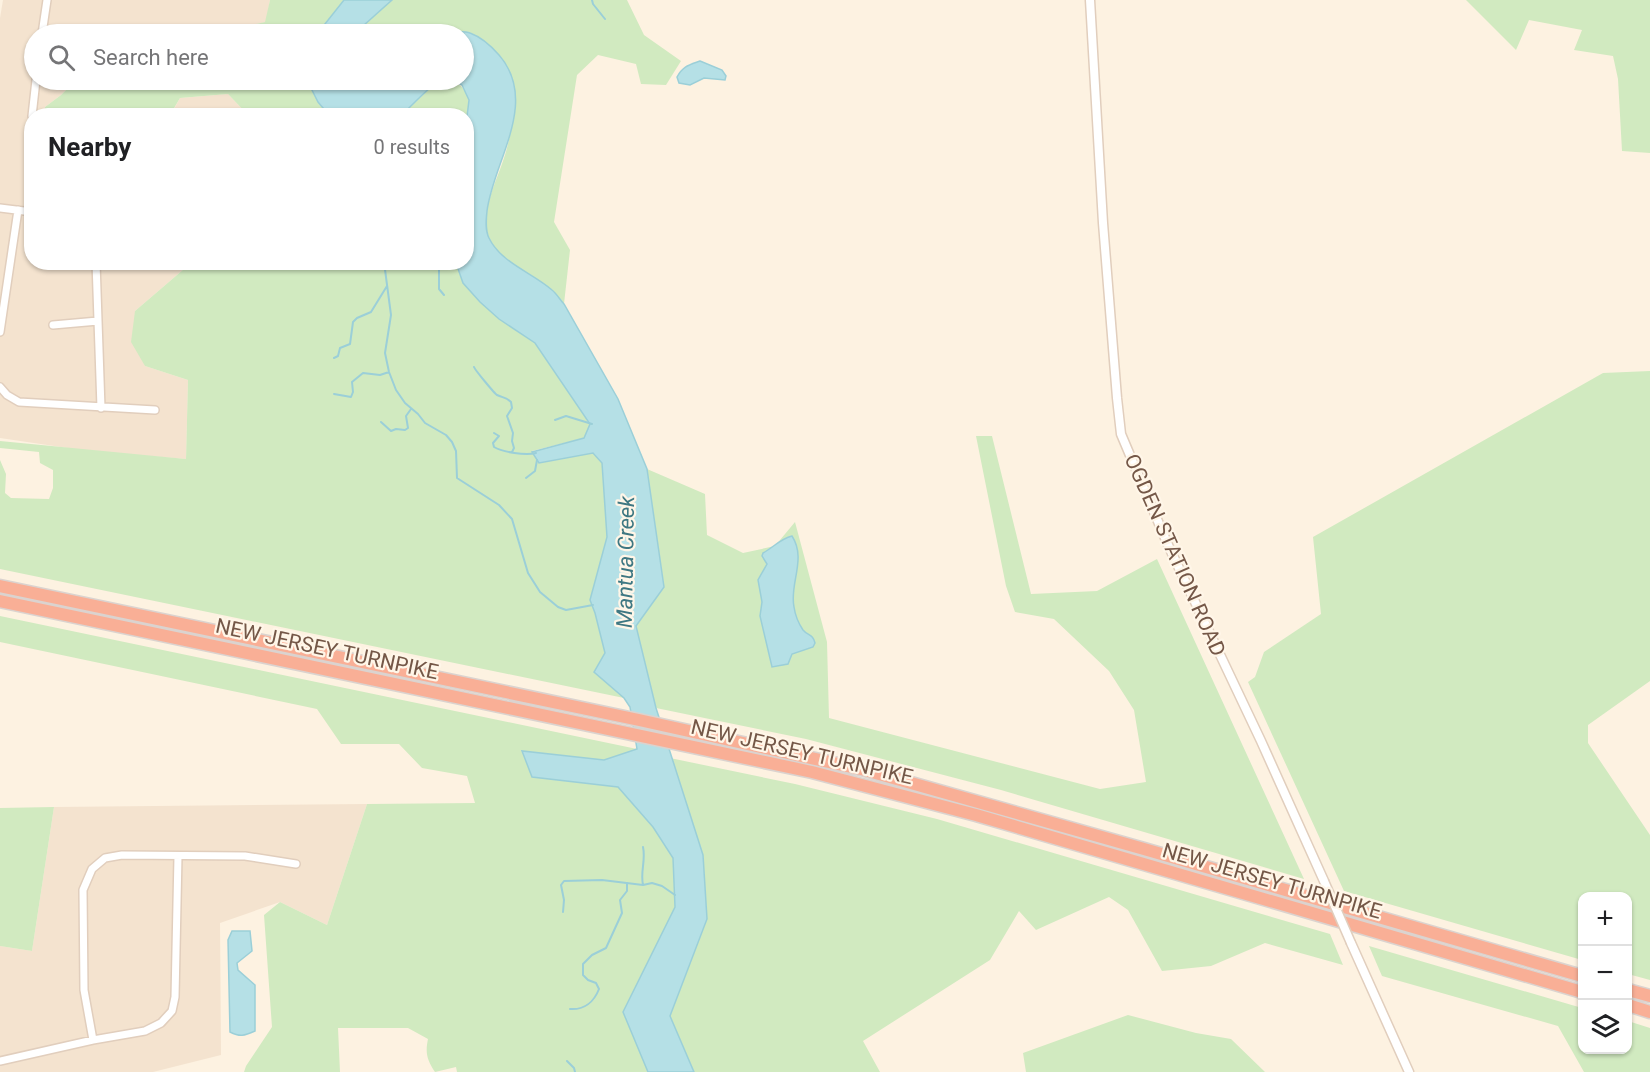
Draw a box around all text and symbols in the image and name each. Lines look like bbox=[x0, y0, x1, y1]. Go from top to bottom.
search box bbox=[24, 24, 474, 90]
icon: search bbox=[45, 41, 78, 74]
text: Search here bbox=[93, 45, 209, 70]
text: Nearby bbox=[48, 132, 131, 162]
text: 0 results bbox=[374, 135, 450, 159]
street label: OGDEN STATION ROAD bbox=[1120, 450, 1230, 660]
water label: Mantua Creek bbox=[612, 495, 639, 628]
street label: NEW JERSEY TURNPIKE bbox=[213, 614, 441, 684]
street label: NEW JERSEY TURNPIKE bbox=[689, 715, 915, 789]
street label: NEW JERSEY TURNPIKE bbox=[1159, 838, 1385, 924]
map controls bbox=[1578, 892, 1632, 1054]
button: + bbox=[1578, 892, 1632, 946]
button: − bbox=[1578, 946, 1632, 1000]
button: layers bbox=[1578, 1000, 1632, 1054]

